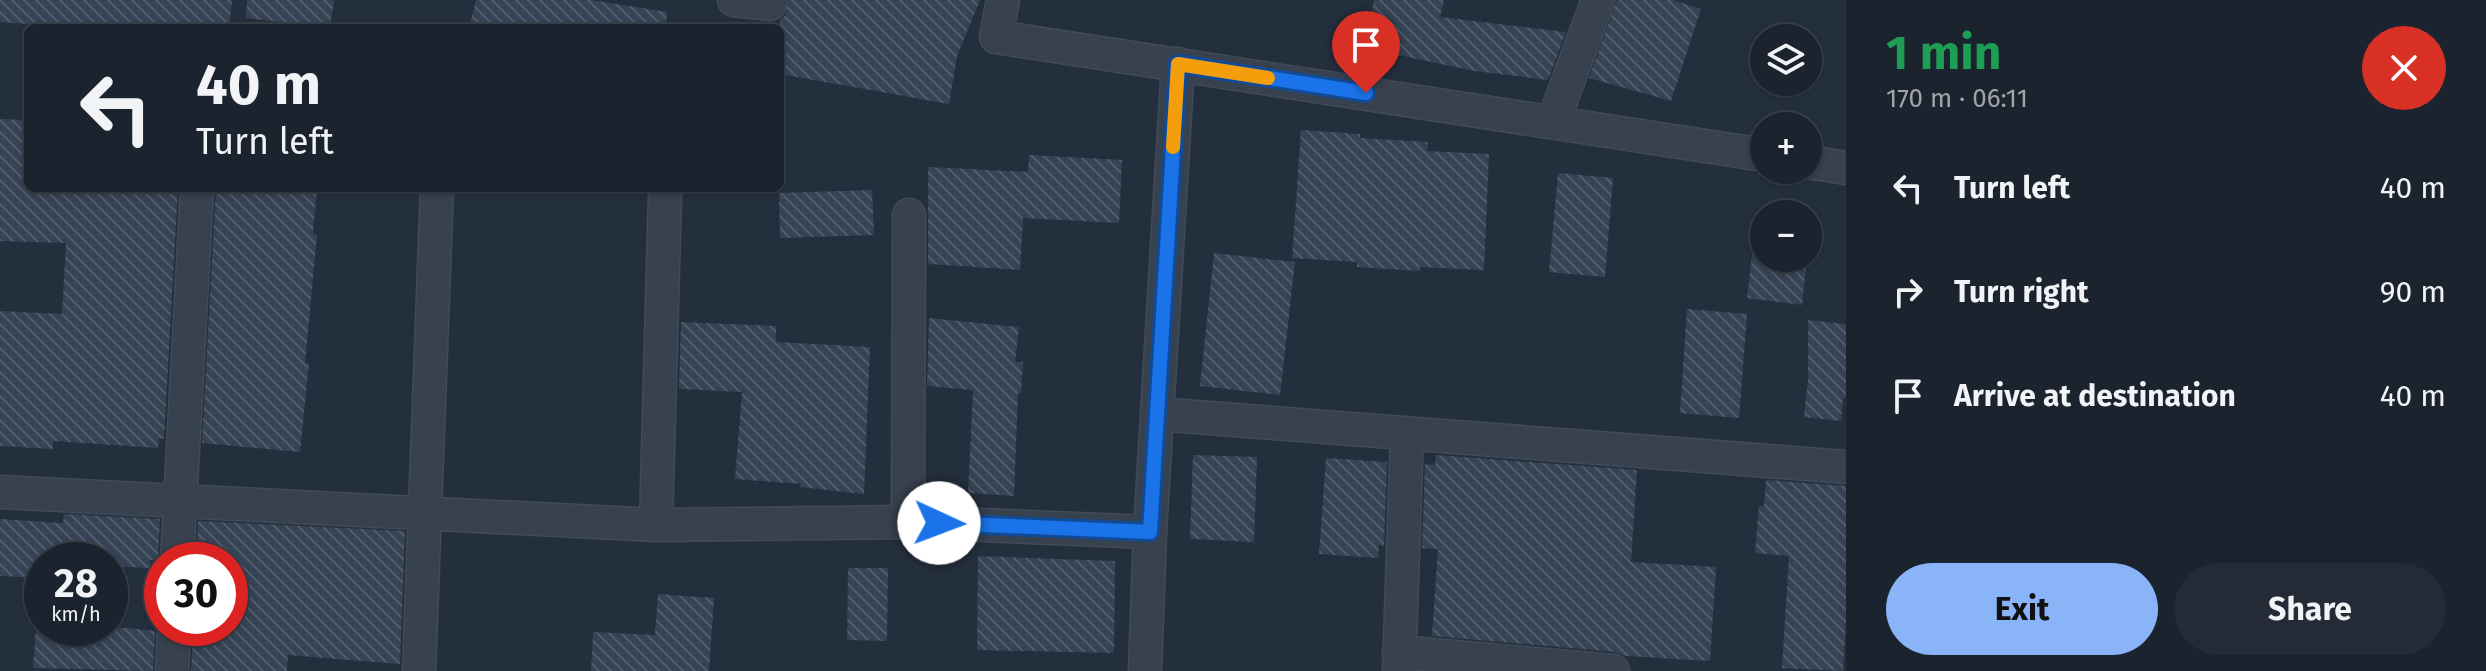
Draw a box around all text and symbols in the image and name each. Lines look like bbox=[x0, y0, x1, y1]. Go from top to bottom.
pin bbox=[1332, 11, 1400, 93]
icon: arrive bbox=[1344, 23, 1388, 67]
map controls bbox=[1750, 24, 1822, 272]
button: layers bbox=[1750, 24, 1822, 96]
text: 1 min bbox=[1886, 24, 2001, 82]
button: close bbox=[2362, 26, 2446, 110]
text: 40 m bbox=[196, 52, 321, 119]
icon: left bbox=[64, 56, 168, 160]
text: 170 m · 06:11 bbox=[1886, 83, 2028, 114]
button: + bbox=[1750, 112, 1822, 184]
text: Turn left bbox=[196, 120, 334, 164]
icon: left bbox=[1886, 166, 1930, 210]
text: Turn left bbox=[1954, 170, 2070, 206]
text: 40 m bbox=[2380, 170, 2446, 206]
button: − bbox=[1750, 200, 1822, 272]
icon: right bbox=[1886, 270, 1930, 314]
text: Turn right bbox=[1954, 274, 2089, 310]
text: 90 m bbox=[2380, 274, 2446, 310]
icon: arrive bbox=[1886, 374, 1930, 418]
text: Arrive at destination bbox=[1954, 378, 2236, 414]
text: 40 m bbox=[2380, 378, 2446, 414]
position arrow bbox=[897, 481, 981, 565]
speed limit sign: 30 bbox=[144, 542, 248, 646]
text: 28 bbox=[54, 560, 98, 608]
button: Exit bbox=[1886, 563, 2158, 655]
button: Share bbox=[2174, 563, 2446, 655]
text: km/h bbox=[51, 602, 101, 626]

